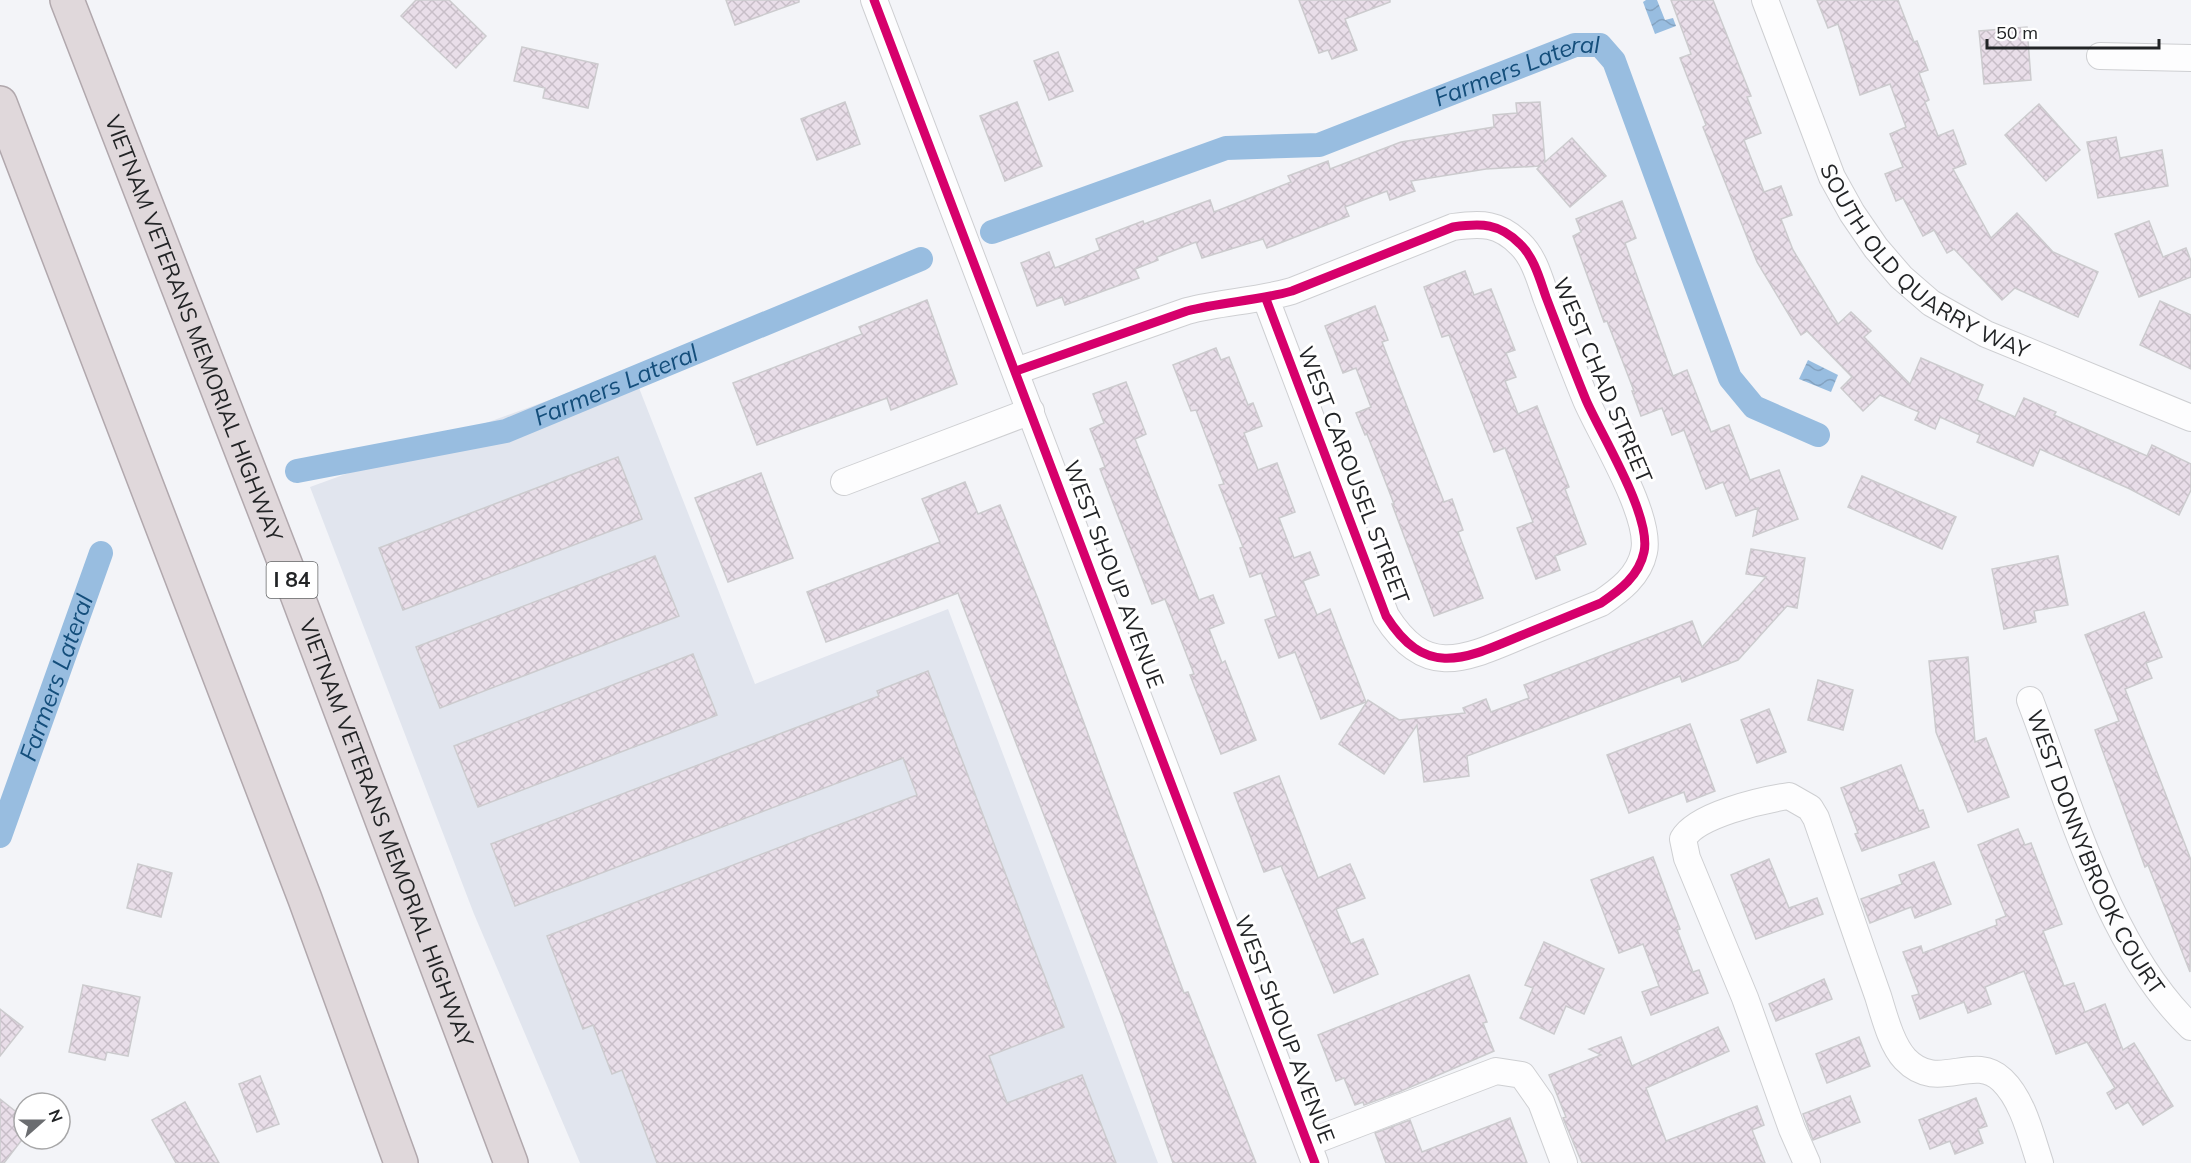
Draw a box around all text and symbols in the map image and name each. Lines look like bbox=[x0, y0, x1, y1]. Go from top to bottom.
scale bar bbox=[1987, 12, 2160, 50]
text: 50 m bbox=[1996, 21, 2038, 44]
water label: Farmers Lateral bbox=[1430, 29, 1600, 113]
street label: VIETNAM VETERANS MEMORIAL HIGHWAY bbox=[99, 111, 289, 546]
street label: SOUTH OLD QUARRY WAY bbox=[1814, 160, 2034, 365]
street label: WEST CHAD STREET bbox=[1547, 273, 1659, 487]
water label: Farmers Lateral bbox=[529, 337, 702, 432]
street label: WEST CAROUSEL STREET bbox=[1292, 342, 1416, 608]
street label: WEST SHOUP AVENUE bbox=[1058, 456, 1170, 692]
road number: I 84 bbox=[266, 562, 318, 598]
water label: Farmers Lateral bbox=[12, 590, 99, 765]
street label: VIETNAM VETERANS MEMORIAL HIGHWAY bbox=[293, 615, 480, 1051]
street label: WEST DONNYBROOK COURT bbox=[2021, 706, 2171, 1000]
street label: WEST SHOUP AVENUE bbox=[1229, 911, 1341, 1147]
north arrow bbox=[12, 1091, 72, 1151]
text: N bbox=[45, 1106, 68, 1125]

